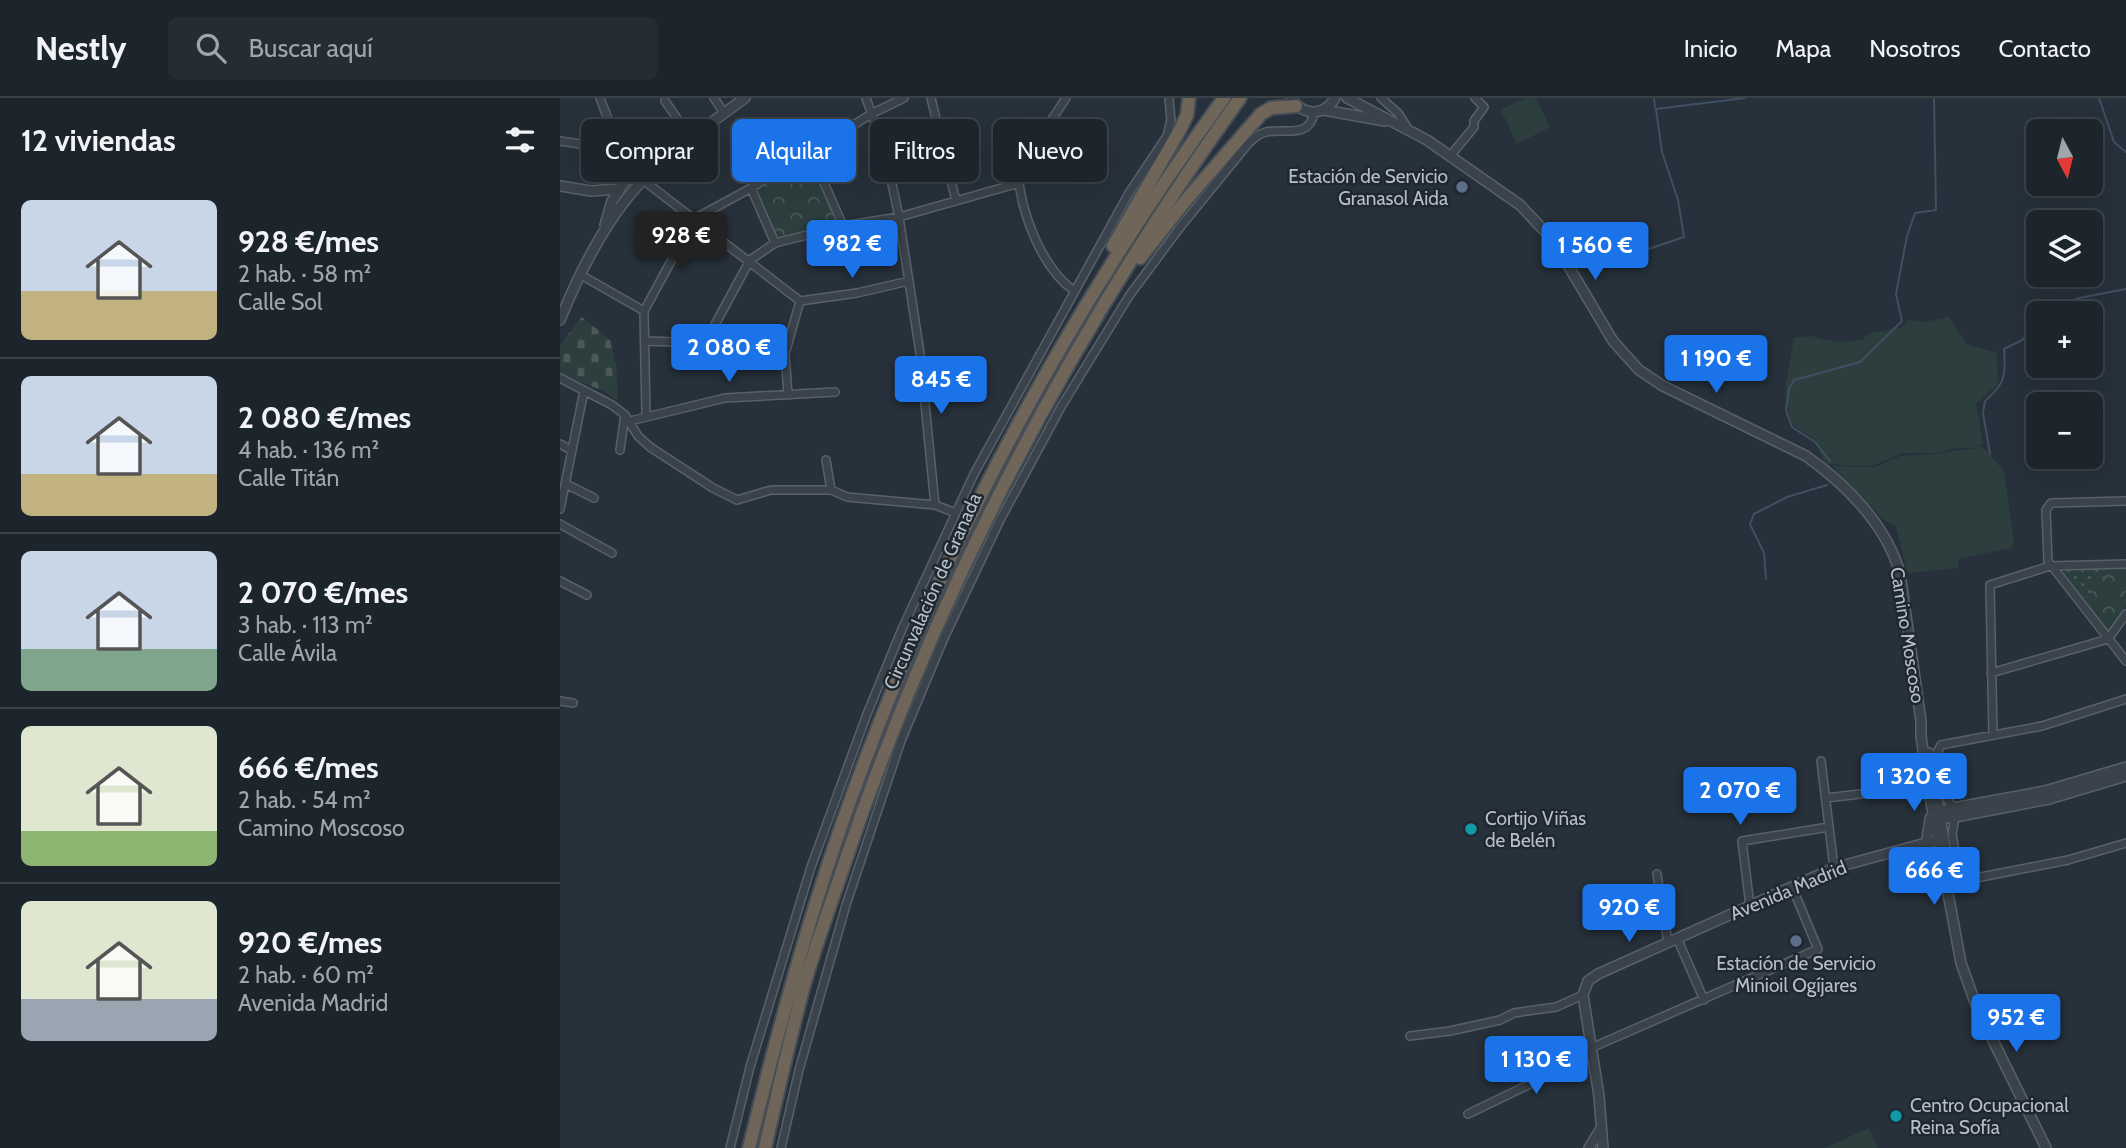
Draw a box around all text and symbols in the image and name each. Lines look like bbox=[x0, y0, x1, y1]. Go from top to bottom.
search box bbox=[168, 17, 658, 80]
text: Nestly bbox=[35, 28, 126, 68]
icon: search bbox=[192, 29, 230, 67]
text: Buscar aquí bbox=[248, 32, 373, 64]
text: Inicio bbox=[1684, 34, 1737, 63]
text: Mapa bbox=[1775, 34, 1831, 63]
text: Nosotros bbox=[1869, 34, 1960, 63]
text: Contacto bbox=[1998, 34, 2091, 63]
chip: Comprar bbox=[581, 119, 718, 182]
chip: Alquilar bbox=[732, 119, 856, 182]
chip: Filtros bbox=[870, 119, 979, 182]
chip: Nuevo bbox=[993, 119, 1107, 182]
north arrow bbox=[2026, 119, 2104, 196]
map controls bbox=[2026, 119, 2103, 469]
icon: filters bbox=[501, 121, 539, 159]
text: 12 viviendas bbox=[21, 122, 176, 159]
place label: Estación de Servicio Granasol Aida bbox=[1288, 165, 1448, 210]
marker: Estación de Servicio Granasol Aida bbox=[1454, 179, 1470, 195]
button: layers bbox=[2026, 210, 2103, 287]
pin: 928 € bbox=[632, 212, 730, 272]
pin: 982 € bbox=[803, 220, 901, 280]
text: 928 € bbox=[652, 221, 710, 249]
pin: 1 560 € bbox=[1530, 222, 1660, 282]
text: 928 €/mes bbox=[238, 223, 379, 260]
icon: home bbox=[77, 228, 161, 312]
text: 982 € bbox=[823, 229, 881, 257]
text: 1 560 € bbox=[1557, 231, 1633, 259]
text: 2 hab. · 58 m² bbox=[238, 260, 371, 288]
text: Calle Sol bbox=[238, 288, 322, 316]
button: + bbox=[2026, 301, 2103, 378]
pin: 2 080 € bbox=[664, 324, 794, 384]
text: 2 080 € bbox=[687, 333, 771, 361]
pin: 1 190 € bbox=[1651, 336, 1781, 395]
text: 1 190 € bbox=[1680, 344, 1752, 372]
pin: 845 € bbox=[892, 356, 990, 416]
text: 845 € bbox=[911, 365, 971, 393]
button: − bbox=[2026, 392, 2103, 469]
text: 2 080 €/mes bbox=[238, 399, 411, 436]
icon: home bbox=[77, 404, 161, 488]
text: 4 hab. · 136 m² bbox=[238, 436, 379, 464]
text: Calle Titán bbox=[238, 464, 339, 492]
street label: Circunvalación de Granada bbox=[879, 489, 986, 693]
street label: Camino Moscoso bbox=[1885, 565, 1930, 705]
text: 2 070 €/mes bbox=[238, 574, 408, 611]
icon: home bbox=[77, 579, 161, 663]
text: 3 hab. · 113 m² bbox=[238, 611, 373, 639]
text: Calle Ávila bbox=[238, 639, 337, 667]
text: 666 €/mes bbox=[238, 749, 379, 786]
icon: home bbox=[77, 754, 161, 838]
pin: 1 320 € bbox=[1849, 754, 1979, 813]
text: 1 320 € bbox=[1877, 762, 1951, 790]
pin: 2 070 € bbox=[1675, 768, 1805, 827]
text: 2 070 € bbox=[1699, 776, 1781, 804]
text: 2 hab. · 54 m² bbox=[238, 786, 371, 814]
place label: Cortijo Viñas de Belén bbox=[1485, 807, 1586, 852]
text: Camino Moscoso bbox=[238, 814, 405, 842]
marker: Cortijo Viñas de Belén bbox=[1463, 821, 1479, 837]
pin: 666 € bbox=[1885, 848, 1983, 907]
street label: Avenida Madrid bbox=[1727, 856, 1850, 925]
text: 666 € bbox=[1905, 856, 1963, 884]
pin: 920 € bbox=[1580, 884, 1678, 944]
text: 920 € bbox=[1598, 893, 1660, 921]
text: 920 €/mes bbox=[238, 924, 382, 961]
icon: home bbox=[77, 929, 161, 1013]
marker: Estación de Servicio Minioil Ogíjares bbox=[1788, 933, 1804, 949]
place label: Estación de Servicio Minioil Ogíjares bbox=[1716, 952, 1876, 997]
text: 2 hab. · 60 m² bbox=[238, 961, 374, 989]
text: Avenida Madrid bbox=[238, 989, 388, 1017]
pin: 952 € bbox=[1967, 995, 2065, 1054]
text: 952 € bbox=[1987, 1003, 2045, 1031]
pin: 1 130 € bbox=[1471, 1037, 1601, 1096]
text: 1 130 € bbox=[1501, 1045, 1571, 1073]
place label: Centro Ocupacional Reina Sofía bbox=[1910, 1094, 2069, 1139]
marker: Centro Ocupacional Reina Sofía bbox=[1888, 1108, 1904, 1124]

